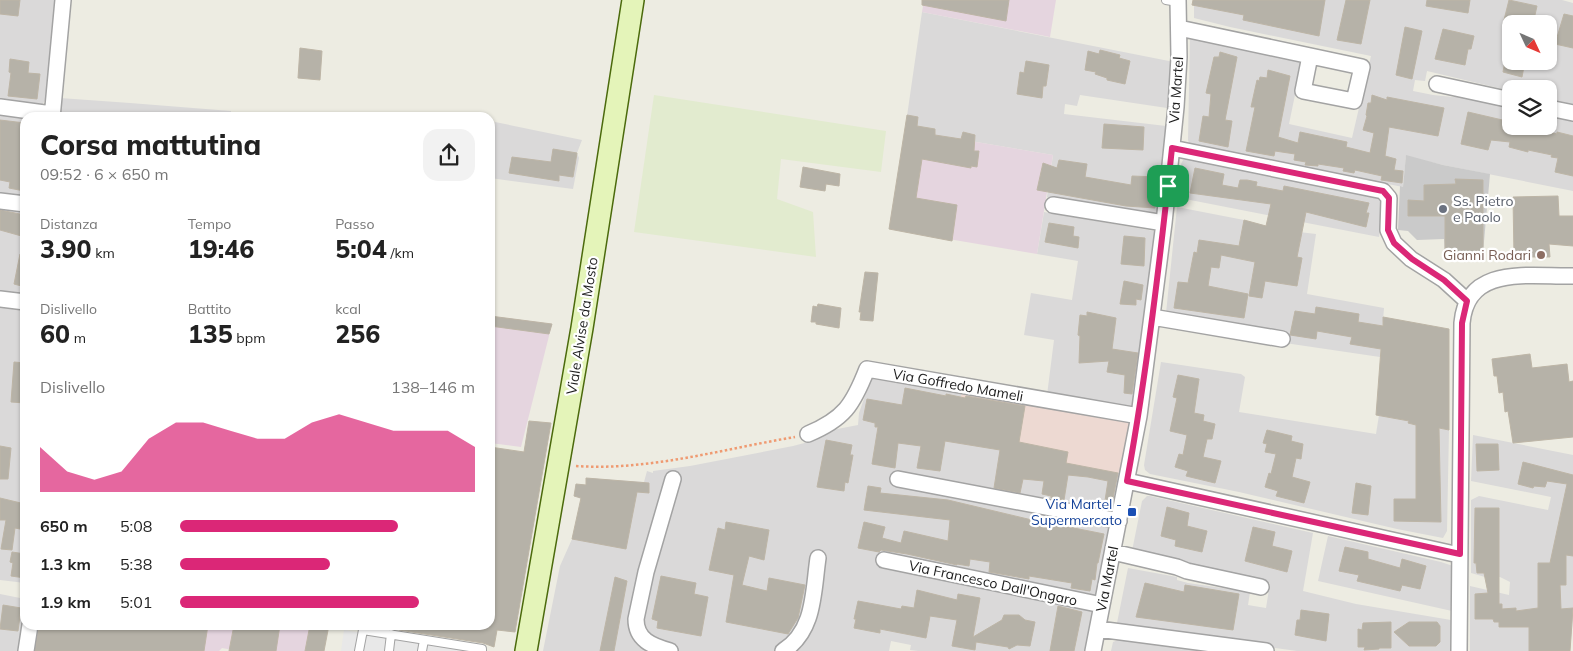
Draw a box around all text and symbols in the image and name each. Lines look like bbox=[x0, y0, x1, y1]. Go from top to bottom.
north arrow bbox=[1502, 15, 1558, 70]
map controls bbox=[1502, 15, 1557, 135]
street label: Via Martel bbox=[1165, 56, 1187, 124]
button: layers bbox=[1502, 80, 1557, 135]
text: Corsa mattutina bbox=[40, 127, 261, 162]
button: share bbox=[423, 129, 475, 181]
text: 09:52 · 6 × 650 m bbox=[40, 164, 169, 184]
pin bbox=[1147, 165, 1189, 207]
icon: arrive bbox=[1154, 172, 1182, 200]
place label: Ss. Pietro e Paolo bbox=[1453, 192, 1513, 226]
marker: Ss. Pietro e Paolo bbox=[1437, 203, 1449, 215]
text: Distanza bbox=[40, 215, 98, 233]
text: Tempo bbox=[188, 215, 231, 233]
text: Passo bbox=[335, 215, 374, 233]
text: 3.90 bbox=[40, 233, 92, 264]
text: 19:46 bbox=[188, 233, 254, 264]
text: 5:04 bbox=[335, 233, 387, 264]
text: km bbox=[92, 244, 115, 262]
text: /km bbox=[387, 244, 414, 262]
place label: Gianni Rodari bbox=[1443, 246, 1531, 264]
marker: Gianni Rodari bbox=[1535, 249, 1547, 261]
street label: Viale Alvise da Mosto bbox=[562, 256, 602, 396]
text: Dislivello bbox=[40, 300, 97, 318]
text: Battito bbox=[188, 300, 231, 318]
text: kcal bbox=[335, 300, 361, 318]
text: 60 bbox=[40, 318, 70, 349]
text: 135 bbox=[188, 318, 233, 349]
text: 256 bbox=[335, 318, 380, 349]
text: m bbox=[70, 329, 86, 347]
text: bpm bbox=[233, 329, 265, 347]
street label: Via Goffredo Mameli bbox=[891, 365, 1025, 405]
text: Dislivello bbox=[40, 377, 105, 397]
text: 138–146 m bbox=[391, 377, 475, 397]
place label: Via Martel - Supermercato bbox=[1031, 495, 1122, 529]
marker: Via Martel - Supermercato bbox=[1126, 506, 1138, 518]
text: 650 m bbox=[40, 516, 88, 536]
text: 5:08 bbox=[120, 516, 152, 536]
street label: Via Martel bbox=[1092, 544, 1122, 614]
text: 1.3 km bbox=[40, 554, 91, 574]
text: 5:38 bbox=[120, 554, 152, 574]
street label: Via Francesco Dall'Ongaro bbox=[907, 556, 1079, 610]
text: 1.9 km bbox=[40, 592, 91, 612]
text: 5:01 bbox=[120, 592, 152, 612]

